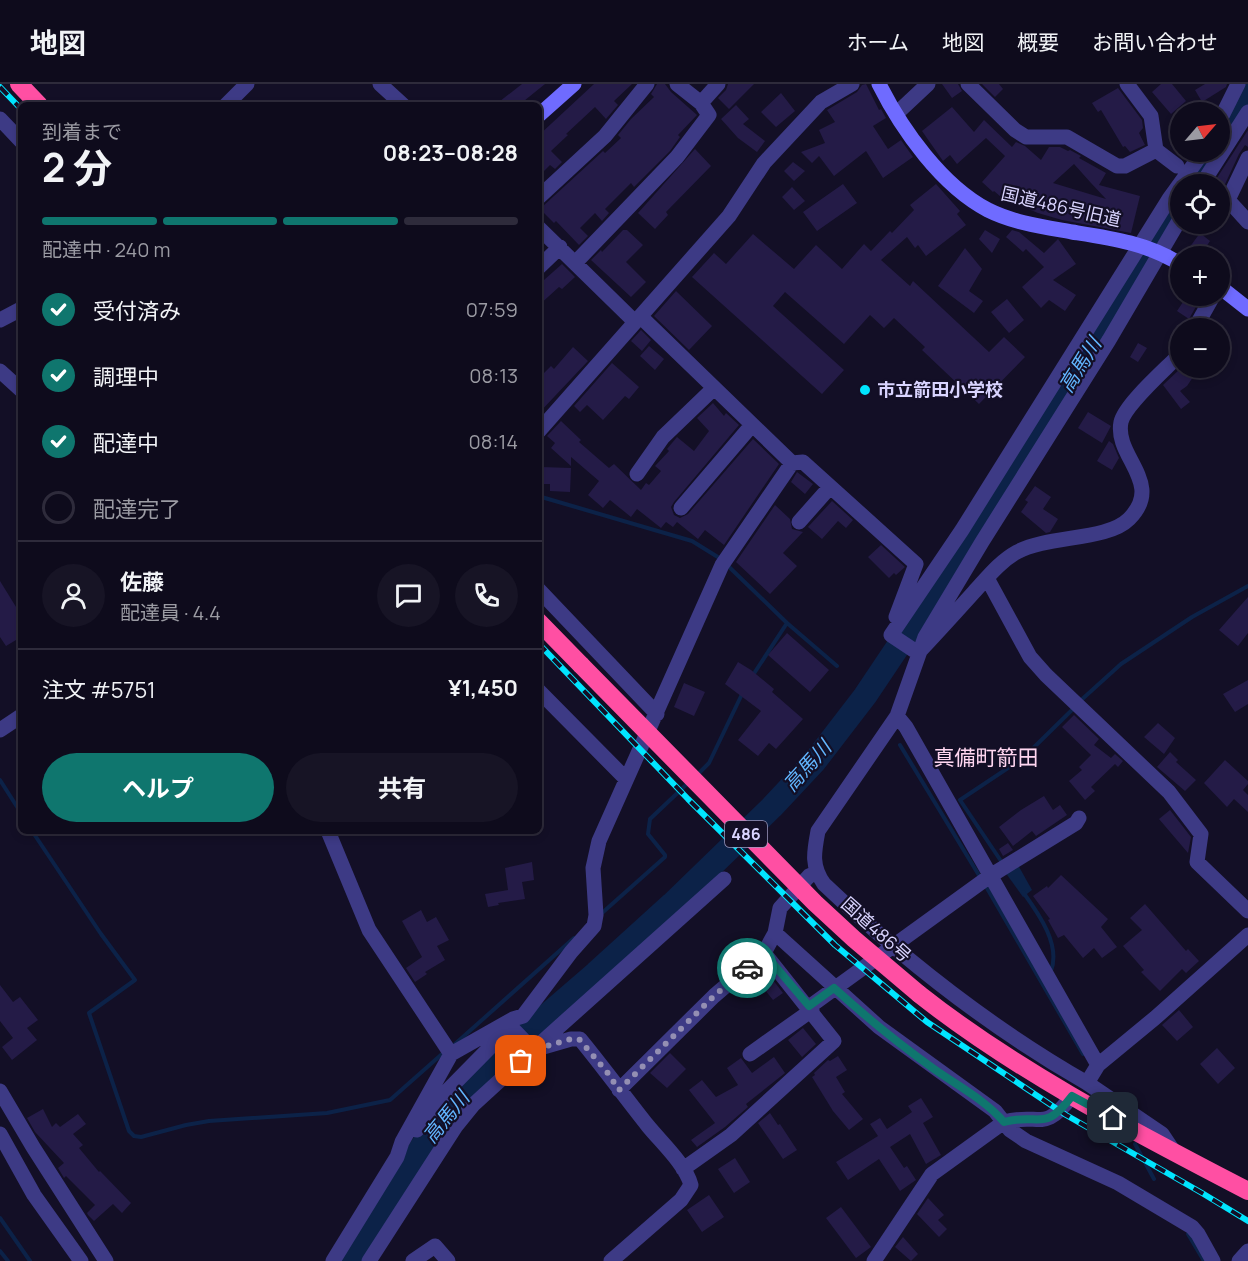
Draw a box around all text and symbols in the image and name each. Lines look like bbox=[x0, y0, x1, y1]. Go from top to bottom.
text: 地図 bbox=[30, 23, 86, 61]
text: ホーム bbox=[847, 28, 909, 56]
text: 地図 bbox=[942, 28, 984, 56]
text: 概要 bbox=[1017, 28, 1059, 56]
text: お問い合わせ bbox=[1092, 28, 1218, 56]
north arrow bbox=[1170, 102, 1230, 162]
map controls bbox=[1170, 102, 1230, 378]
text: 到着まで bbox=[42, 118, 122, 145]
text: 08:23–08:28 bbox=[383, 138, 518, 168]
text: 2 分 bbox=[42, 140, 112, 194]
button: locate bbox=[1170, 174, 1230, 234]
street label: 国道486号旧道 bbox=[999, 181, 1123, 231]
text: 配達中 · 240 m bbox=[42, 236, 170, 263]
button: + bbox=[1170, 246, 1230, 306]
icon: check bbox=[42, 293, 75, 326]
text: 受付済み bbox=[93, 296, 181, 326]
text: 07:59 bbox=[466, 296, 518, 323]
button: − bbox=[1170, 318, 1230, 378]
water label: 高馬川 bbox=[1052, 330, 1108, 397]
icon: check bbox=[42, 359, 75, 392]
text: 調理中 bbox=[93, 362, 159, 392]
text: 08:13 bbox=[469, 362, 518, 389]
place label: 市立箭田小学校 bbox=[877, 377, 1003, 401]
marker: 市立箭田小学校 bbox=[858, 383, 872, 397]
icon: check bbox=[42, 425, 75, 458]
text: 配達中 bbox=[93, 428, 159, 458]
text: 08:14 bbox=[469, 428, 518, 455]
text: 配達完了 bbox=[93, 494, 181, 524]
button: person bbox=[42, 564, 105, 627]
button: chat bbox=[377, 564, 440, 627]
button: phone bbox=[455, 564, 518, 627]
text: 佐藤 bbox=[120, 567, 164, 597]
text: 配達員 · 4.4 bbox=[120, 599, 221, 626]
text: ¥1,450 bbox=[448, 673, 518, 703]
text: 注文 #5751 bbox=[42, 675, 156, 705]
water label: 高馬川 bbox=[777, 733, 838, 797]
district label: 真備町箭田 bbox=[934, 743, 1039, 771]
button: ヘルプ bbox=[42, 753, 274, 822]
button: 共有 bbox=[286, 753, 518, 822]
road number: 486 bbox=[725, 821, 767, 847]
street label: 国道486号 bbox=[837, 891, 917, 967]
courier bbox=[717, 938, 777, 998]
icon: car bbox=[731, 952, 764, 985]
pin bbox=[495, 1035, 546, 1086]
icon: bag bbox=[504, 1044, 537, 1077]
water label: 高馬川 bbox=[416, 1083, 476, 1148]
pin bbox=[1087, 1092, 1138, 1143]
icon: home bbox=[1096, 1101, 1129, 1134]

